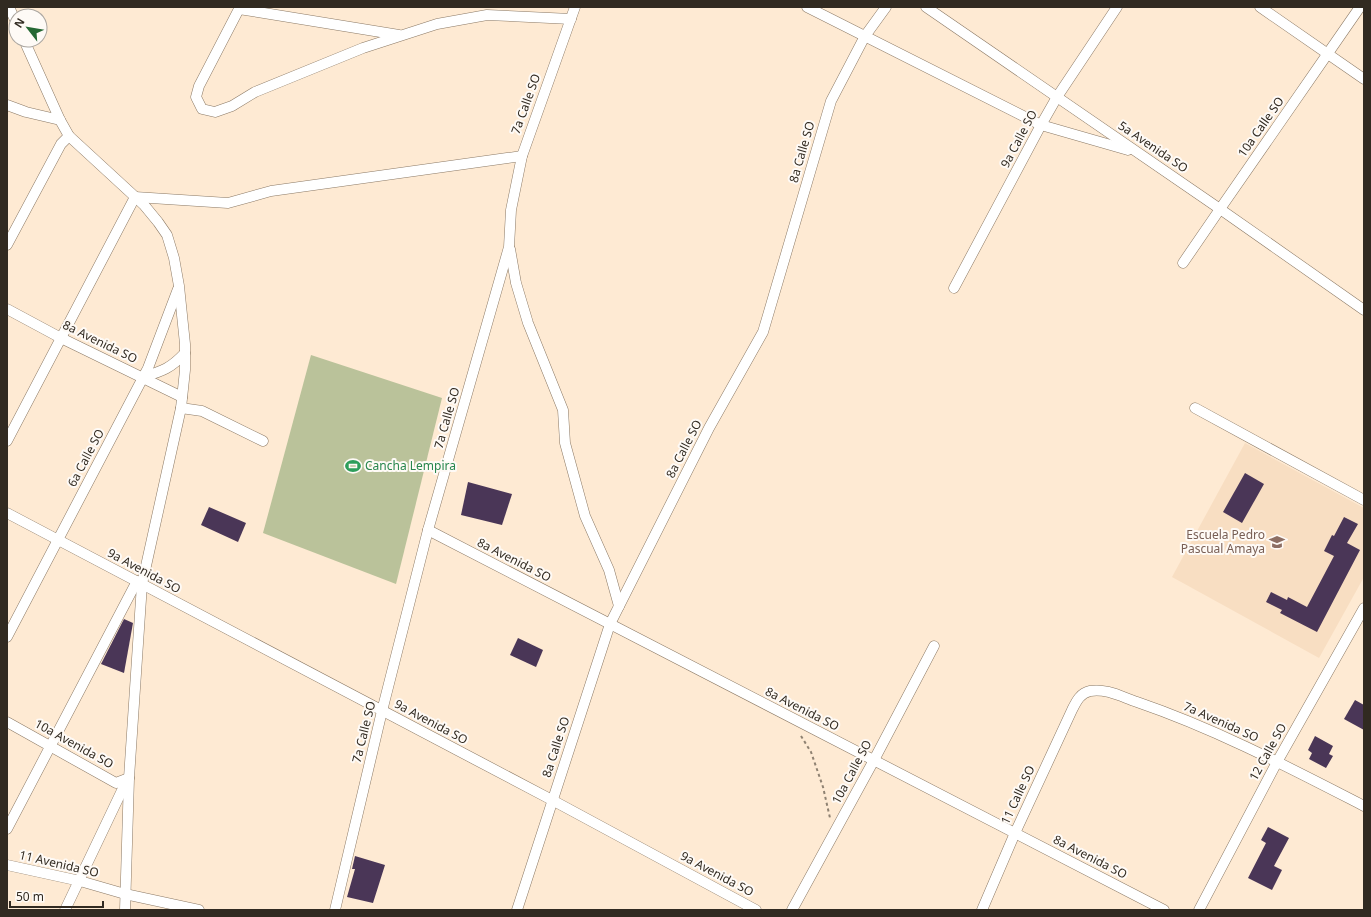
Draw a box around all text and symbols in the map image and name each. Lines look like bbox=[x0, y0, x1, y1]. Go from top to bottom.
north arrow bbox=[8, 8, 48, 48]
text: N bbox=[10, 15, 28, 30]
street label: 7a Calle SO bbox=[507, 71, 544, 136]
street label: 10a Calle SO bbox=[1234, 93, 1288, 160]
street label: 9a Calle SO bbox=[996, 107, 1041, 171]
street label: 5a Avenida SO bbox=[1115, 117, 1192, 176]
street label: 8a Calle SO bbox=[785, 119, 818, 185]
street label: 8a Avenida SO bbox=[60, 316, 140, 367]
street label: 7a Calle SO bbox=[430, 385, 463, 451]
street label: 8a Calle SO bbox=[662, 417, 705, 481]
street label: 6a Calle SO bbox=[63, 426, 108, 490]
sports icon: Cancha Lempira bbox=[344, 457, 362, 475]
place label: Cancha Lempira bbox=[365, 457, 456, 474]
place label: Escuela Pedro Pascual Amaya bbox=[1181, 526, 1265, 557]
school or university icon: Escuela Pedro Pascual Amaya bbox=[1268, 533, 1286, 551]
street label: 8a Avenida SO bbox=[474, 534, 554, 586]
street label: 9a Avenida SO bbox=[105, 544, 184, 597]
street label: 8a Avenida SO bbox=[762, 683, 842, 735]
street label: 9a Avenida SO bbox=[392, 695, 471, 748]
street label: 7a Avenida SO bbox=[1181, 697, 1262, 746]
street label: 7a Calle SO bbox=[348, 699, 379, 765]
street label: 8a Calle SO bbox=[538, 714, 573, 779]
street label: 10a Avenida SO bbox=[32, 715, 117, 772]
street label: 12 Calle SO bbox=[1245, 720, 1290, 784]
street label: 10a Calle SO bbox=[828, 737, 875, 807]
street label: 11 Calle SO bbox=[996, 763, 1039, 827]
street label: 8a Avenida SO bbox=[1050, 831, 1130, 883]
street label: 11 Avenida SO bbox=[18, 846, 101, 881]
street label: 9a Avenida SO bbox=[678, 847, 757, 900]
scale bar bbox=[10, 883, 103, 909]
text: 50 m bbox=[16, 888, 44, 905]

